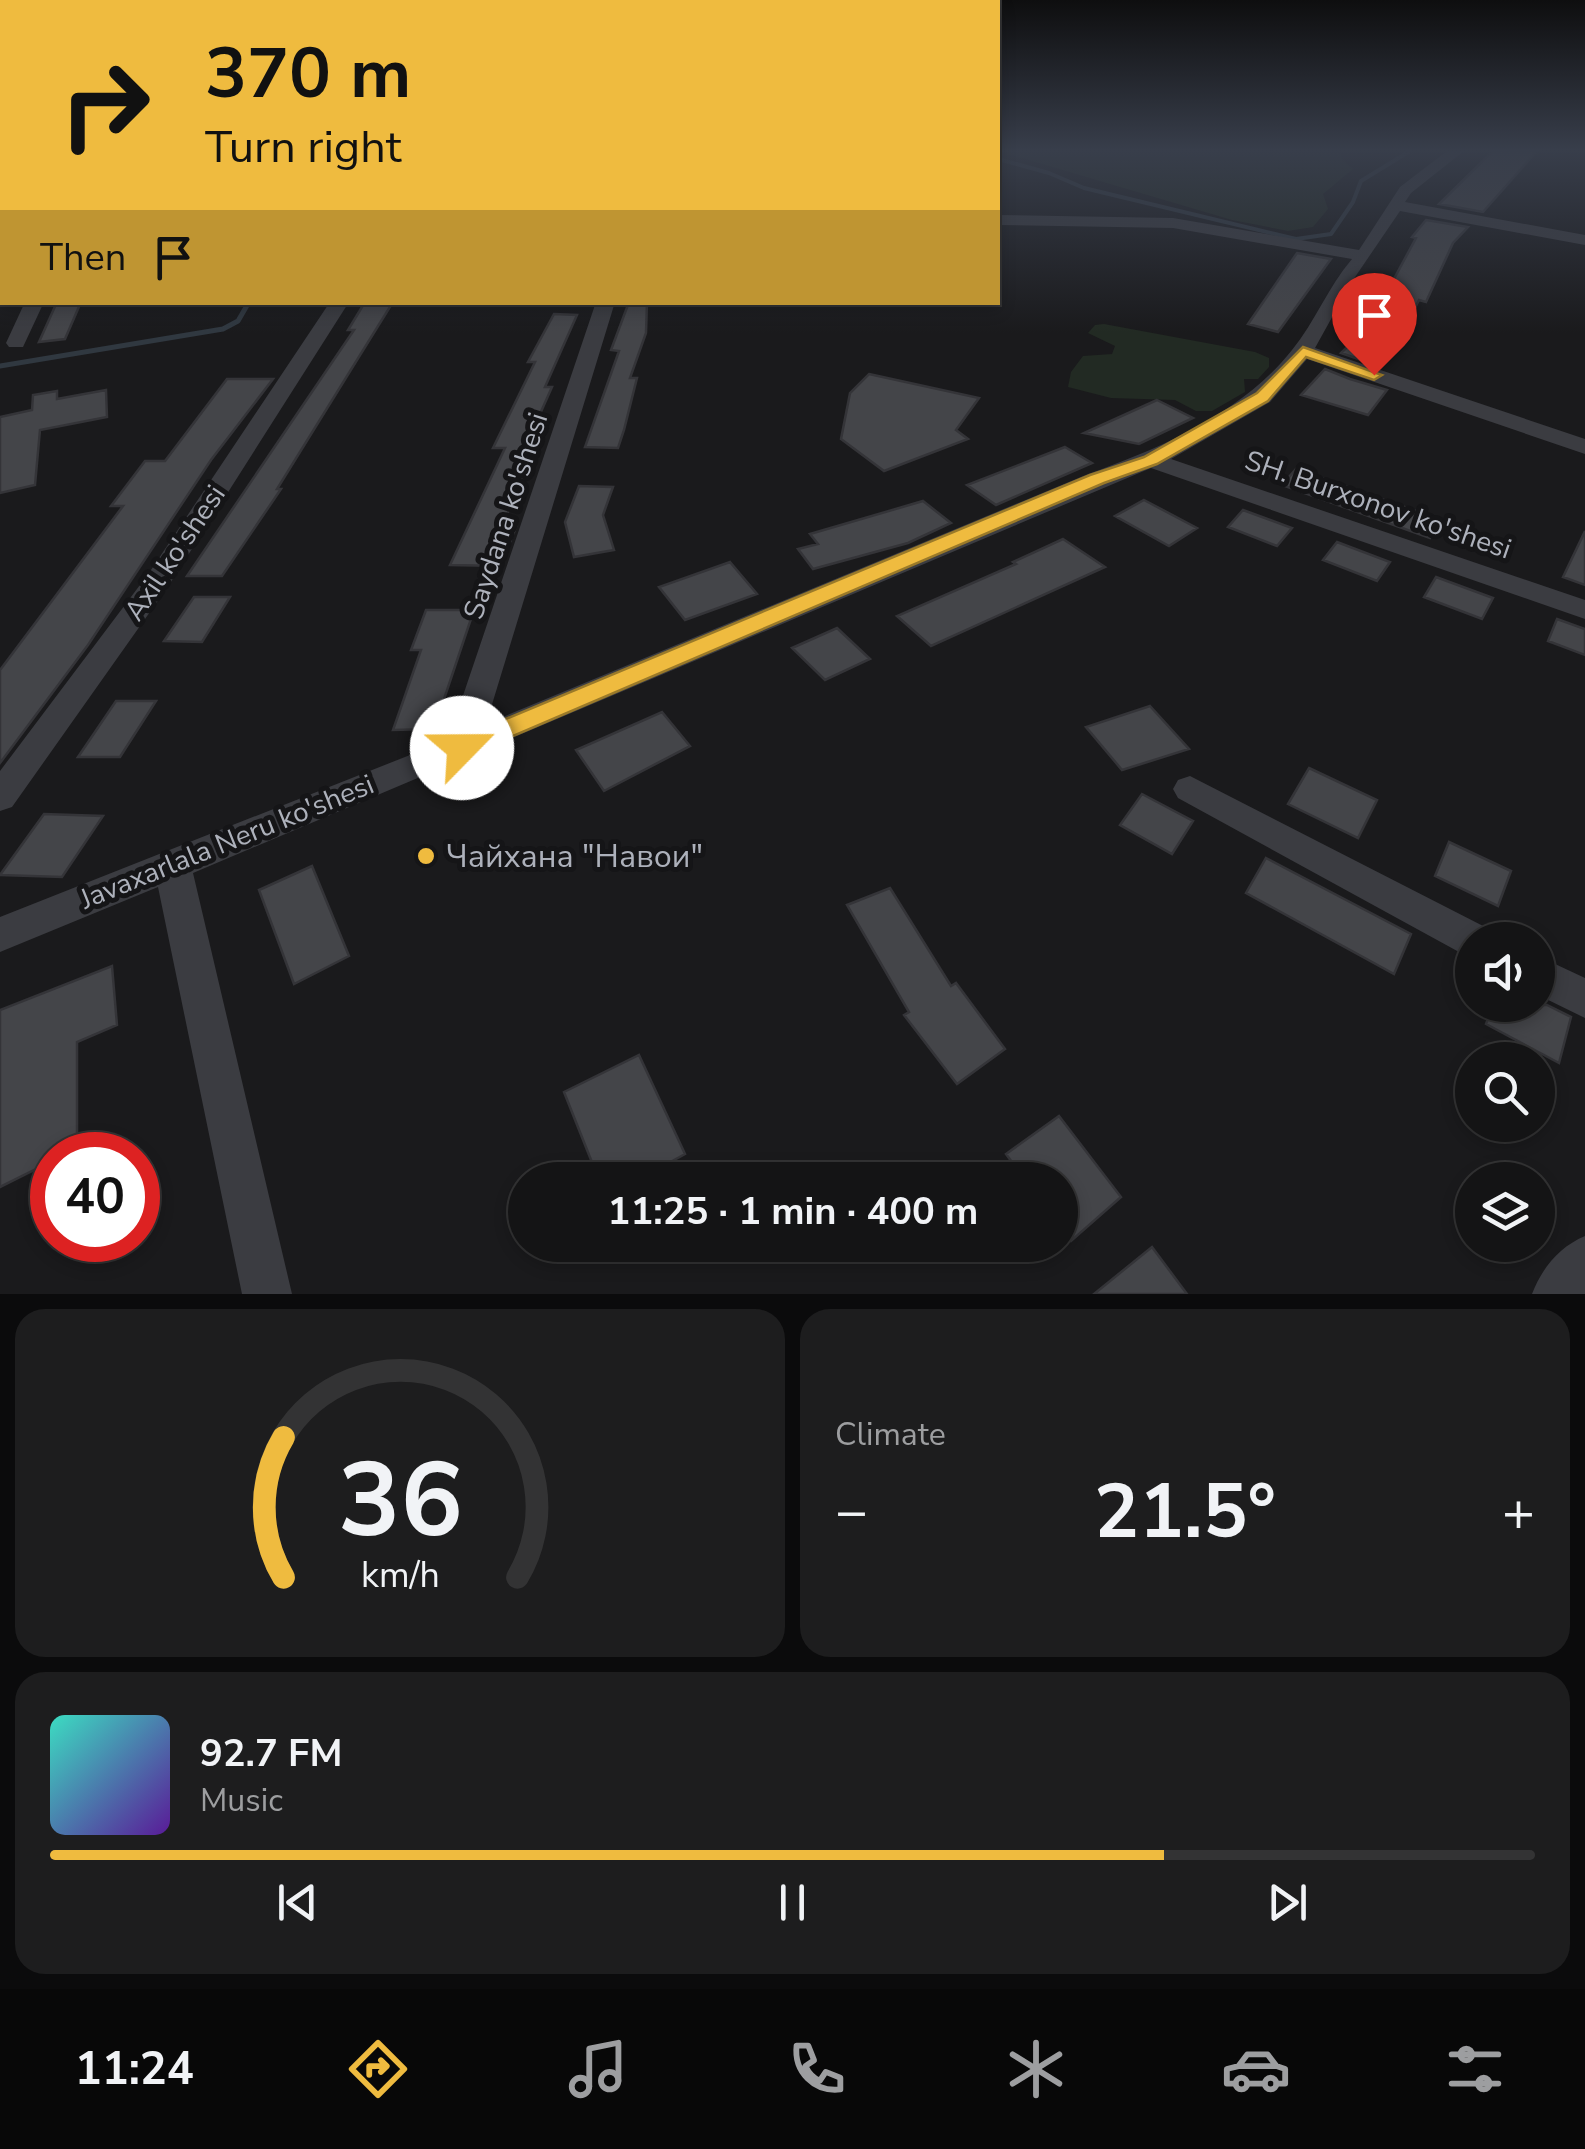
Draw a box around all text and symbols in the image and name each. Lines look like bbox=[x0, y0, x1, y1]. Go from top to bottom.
text: 370 m bbox=[205, 26, 411, 122]
icon: right bbox=[40, 40, 170, 170]
text: Turn right bbox=[205, 117, 402, 178]
icon: arrive bbox=[146, 230, 201, 285]
text: Then bbox=[40, 232, 126, 283]
pin bbox=[1332, 273, 1417, 376]
icon: arrive bbox=[1347, 288, 1402, 343]
street label: Saydana ko'shesi bbox=[455, 408, 557, 624]
street label: SH. Burxonov ko'shesi bbox=[1240, 442, 1516, 568]
street label: Axil ko'shesi bbox=[116, 478, 234, 628]
position arrow bbox=[410, 696, 514, 800]
street label: Javaxarlala Neru ko'shesi bbox=[73, 766, 380, 919]
place label: Чайхана "Навои" bbox=[446, 835, 703, 878]
marker: Чайхана "Навои" bbox=[415, 845, 437, 867]
map controls bbox=[1455, 922, 1555, 1262]
button: sound bbox=[1455, 922, 1555, 1022]
button: search bbox=[1455, 1042, 1555, 1142]
speed limit sign: 40 bbox=[30, 1132, 160, 1262]
button: layers bbox=[1455, 1162, 1555, 1262]
text: 11:25 · 1 min · 400 m bbox=[608, 1186, 978, 1237]
text: Climate bbox=[835, 1413, 946, 1456]
text: 36 bbox=[338, 1430, 462, 1572]
text: 21.5° bbox=[1094, 1461, 1276, 1563]
text: − bbox=[835, 1474, 868, 1549]
text: + bbox=[1502, 1474, 1535, 1549]
text: km/h bbox=[361, 1551, 439, 1600]
text: 92.7 FM bbox=[200, 1728, 342, 1779]
text: Music bbox=[200, 1779, 283, 1822]
icon: previous bbox=[270, 1875, 325, 1930]
icon: pause bbox=[765, 1875, 820, 1930]
icon: next bbox=[1260, 1875, 1315, 1930]
icon: directions bbox=[343, 2034, 413, 2104]
icon: music bbox=[563, 2034, 633, 2104]
icon: phone bbox=[782, 2034, 852, 2104]
icon: climate bbox=[1001, 2034, 1071, 2104]
icon: car bbox=[1221, 2034, 1291, 2104]
icon: filters bbox=[1440, 2034, 1510, 2104]
text: 11:24 bbox=[75, 2039, 194, 2100]

